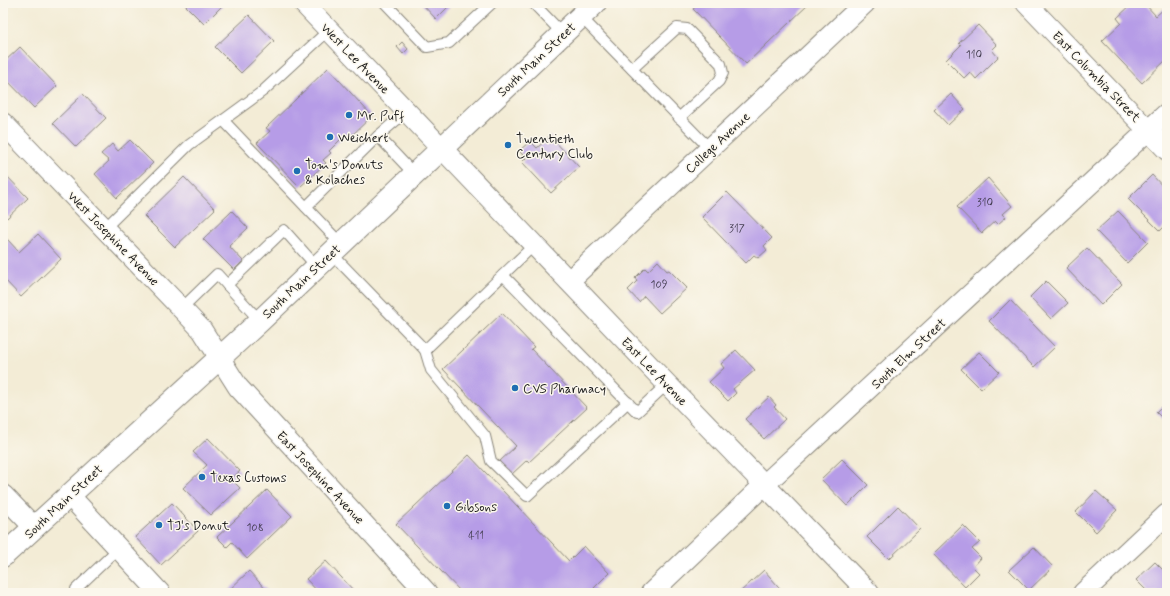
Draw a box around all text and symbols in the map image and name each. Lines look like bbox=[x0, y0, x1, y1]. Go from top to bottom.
street label: South Main Street bbox=[494, 19, 580, 101]
street label: West Lee Avenue bbox=[317, 20, 393, 98]
street label: East Columbia Street bbox=[1048, 28, 1144, 127]
house number: 110 bbox=[966, 48, 982, 62]
place label: Mr. Puff bbox=[357, 108, 404, 125]
street label: College Avenue bbox=[682, 109, 754, 178]
marker: Mr. Puff bbox=[344, 110, 354, 120]
place label: Weichert bbox=[338, 130, 388, 147]
place label: Twentieth Century Club bbox=[516, 131, 593, 163]
marker: Weichert bbox=[325, 132, 335, 142]
marker: Twentieth Century Club bbox=[503, 140, 513, 150]
place label: Tom's Donuts & Kolaches bbox=[305, 157, 383, 189]
marker: Tom's Donuts & Kolaches bbox=[292, 166, 302, 176]
street label: West Josephine Avenue bbox=[63, 188, 163, 290]
house number: 310 bbox=[977, 196, 993, 210]
house number: 317 bbox=[729, 222, 745, 236]
street label: South Main Street bbox=[259, 241, 345, 323]
house number: 109 bbox=[651, 278, 668, 292]
street label: South Elm Street bbox=[868, 315, 950, 393]
street label: East Lee Avenue bbox=[617, 334, 691, 410]
place label: CVS Pharmacy bbox=[523, 381, 606, 398]
marker: CVS Pharmacy bbox=[510, 383, 520, 393]
street label: East Josephine Avenue bbox=[272, 428, 368, 528]
street label: South Main Street bbox=[21, 461, 107, 543]
place label: Texas Customs bbox=[210, 470, 287, 487]
marker: Texas Customs bbox=[197, 472, 207, 482]
place label: Gibsons bbox=[455, 499, 497, 516]
marker: Gibsons bbox=[442, 501, 452, 511]
place label: TJ's Donut bbox=[167, 518, 230, 535]
marker: TJ's Donut bbox=[154, 520, 164, 530]
house number: 108 bbox=[246, 521, 264, 535]
house number: 411 bbox=[468, 529, 484, 543]

